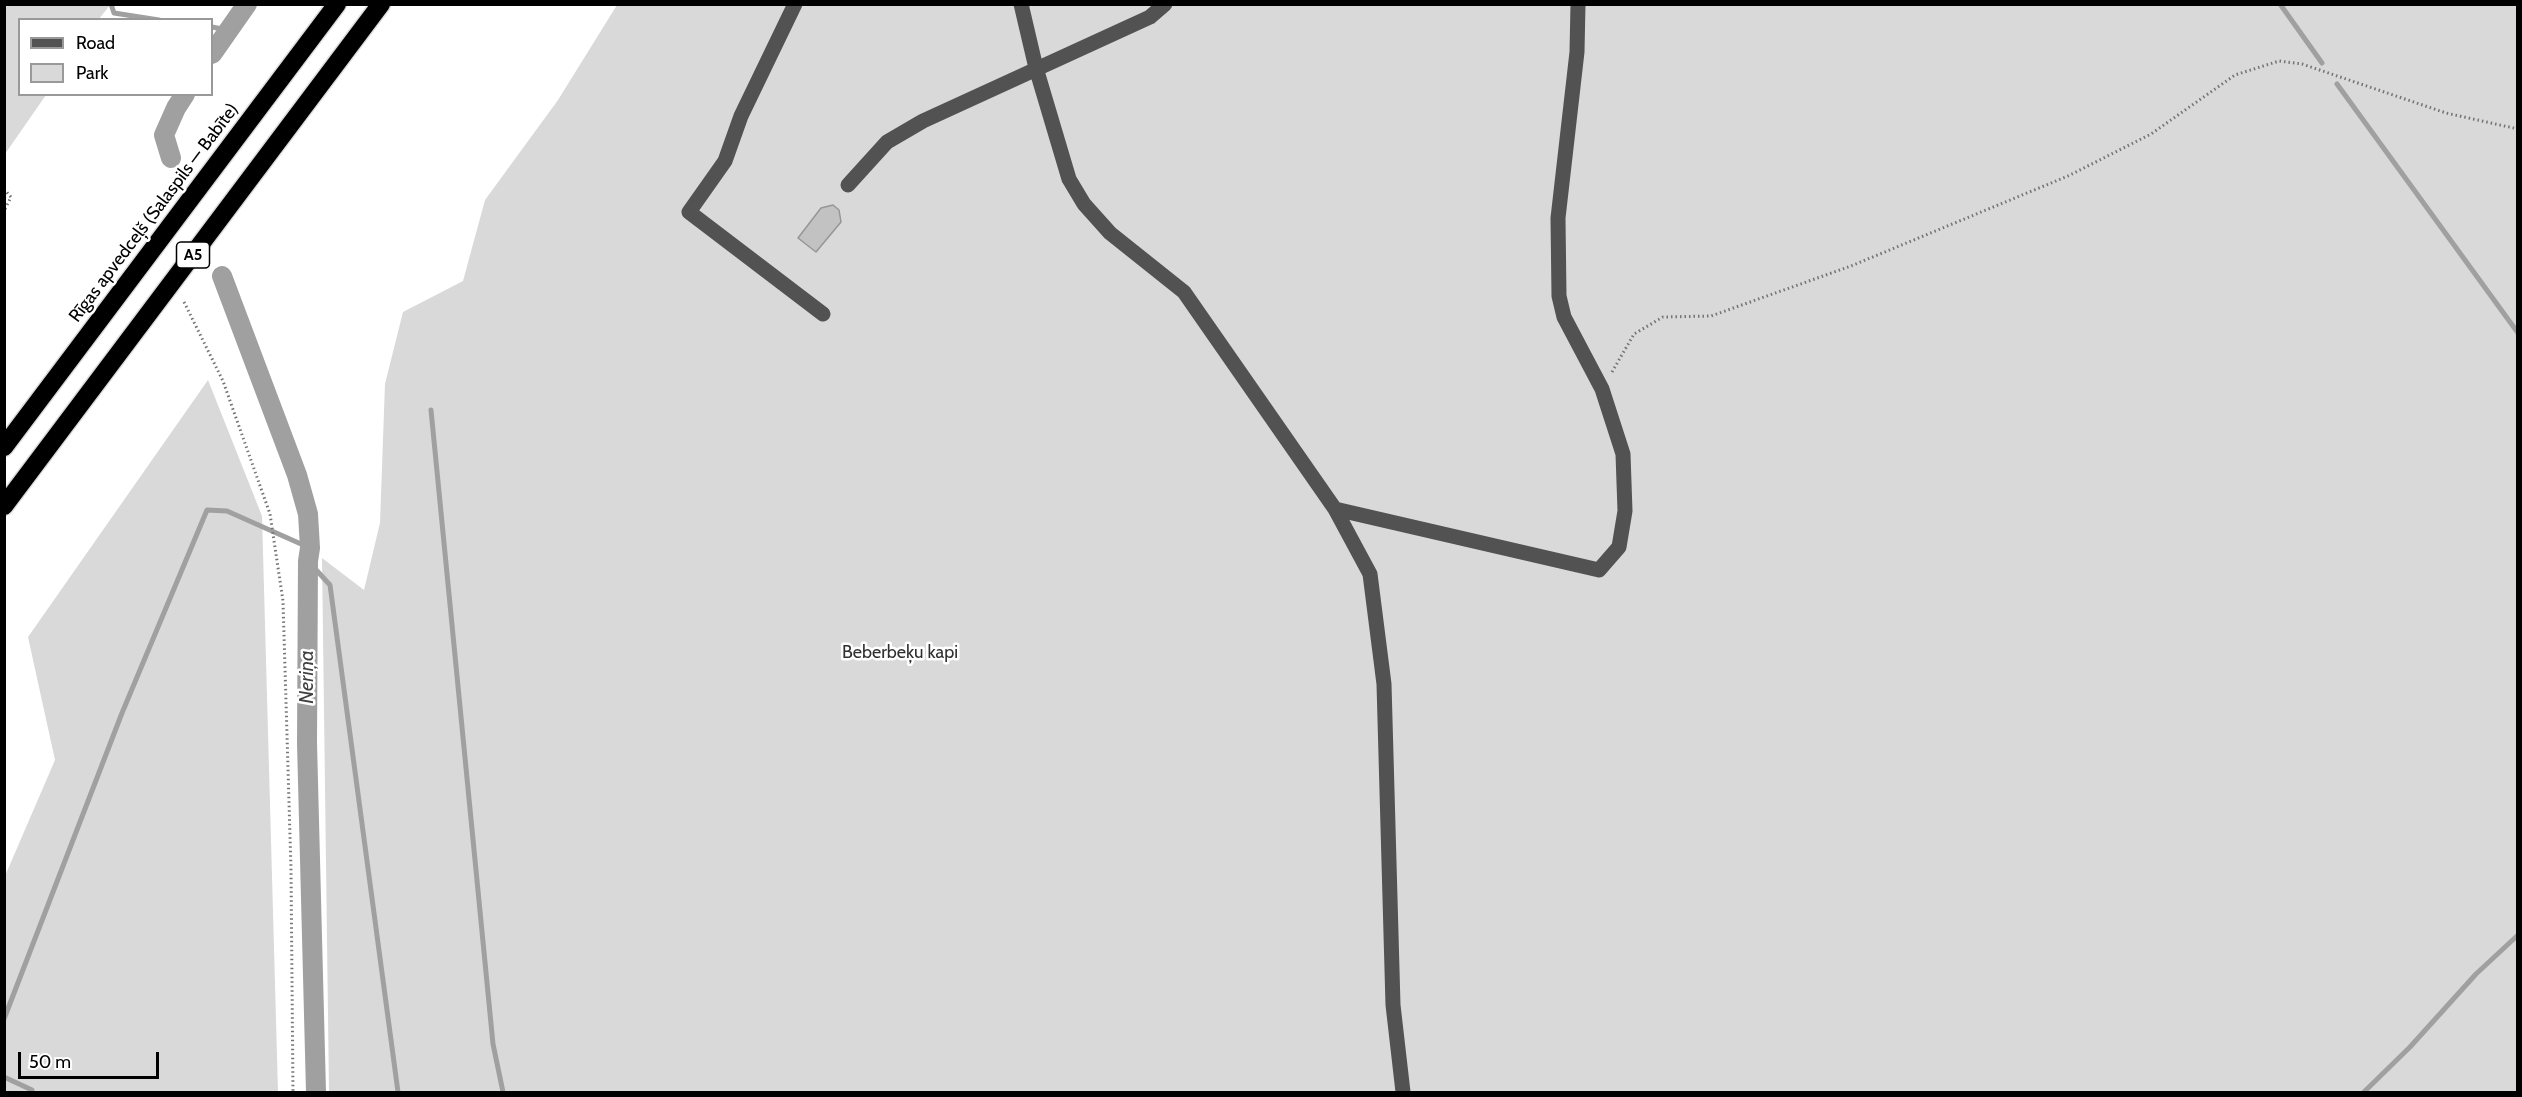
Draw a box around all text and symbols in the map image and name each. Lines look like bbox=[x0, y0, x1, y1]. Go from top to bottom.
legend bbox=[18, 18, 213, 96]
text: Road bbox=[76, 32, 115, 54]
text: Park bbox=[76, 62, 108, 84]
street label: Rīgas apvedceļš (Salaspils — Babīte) bbox=[65, 99, 243, 327]
road number: A5 bbox=[176, 242, 210, 268]
park label: Beberbeķu kapi bbox=[842, 642, 958, 664]
water label: Neriņa bbox=[295, 650, 319, 704]
scale bar bbox=[21, 1040, 162, 1078]
text: 50 m bbox=[29, 1051, 71, 1073]

